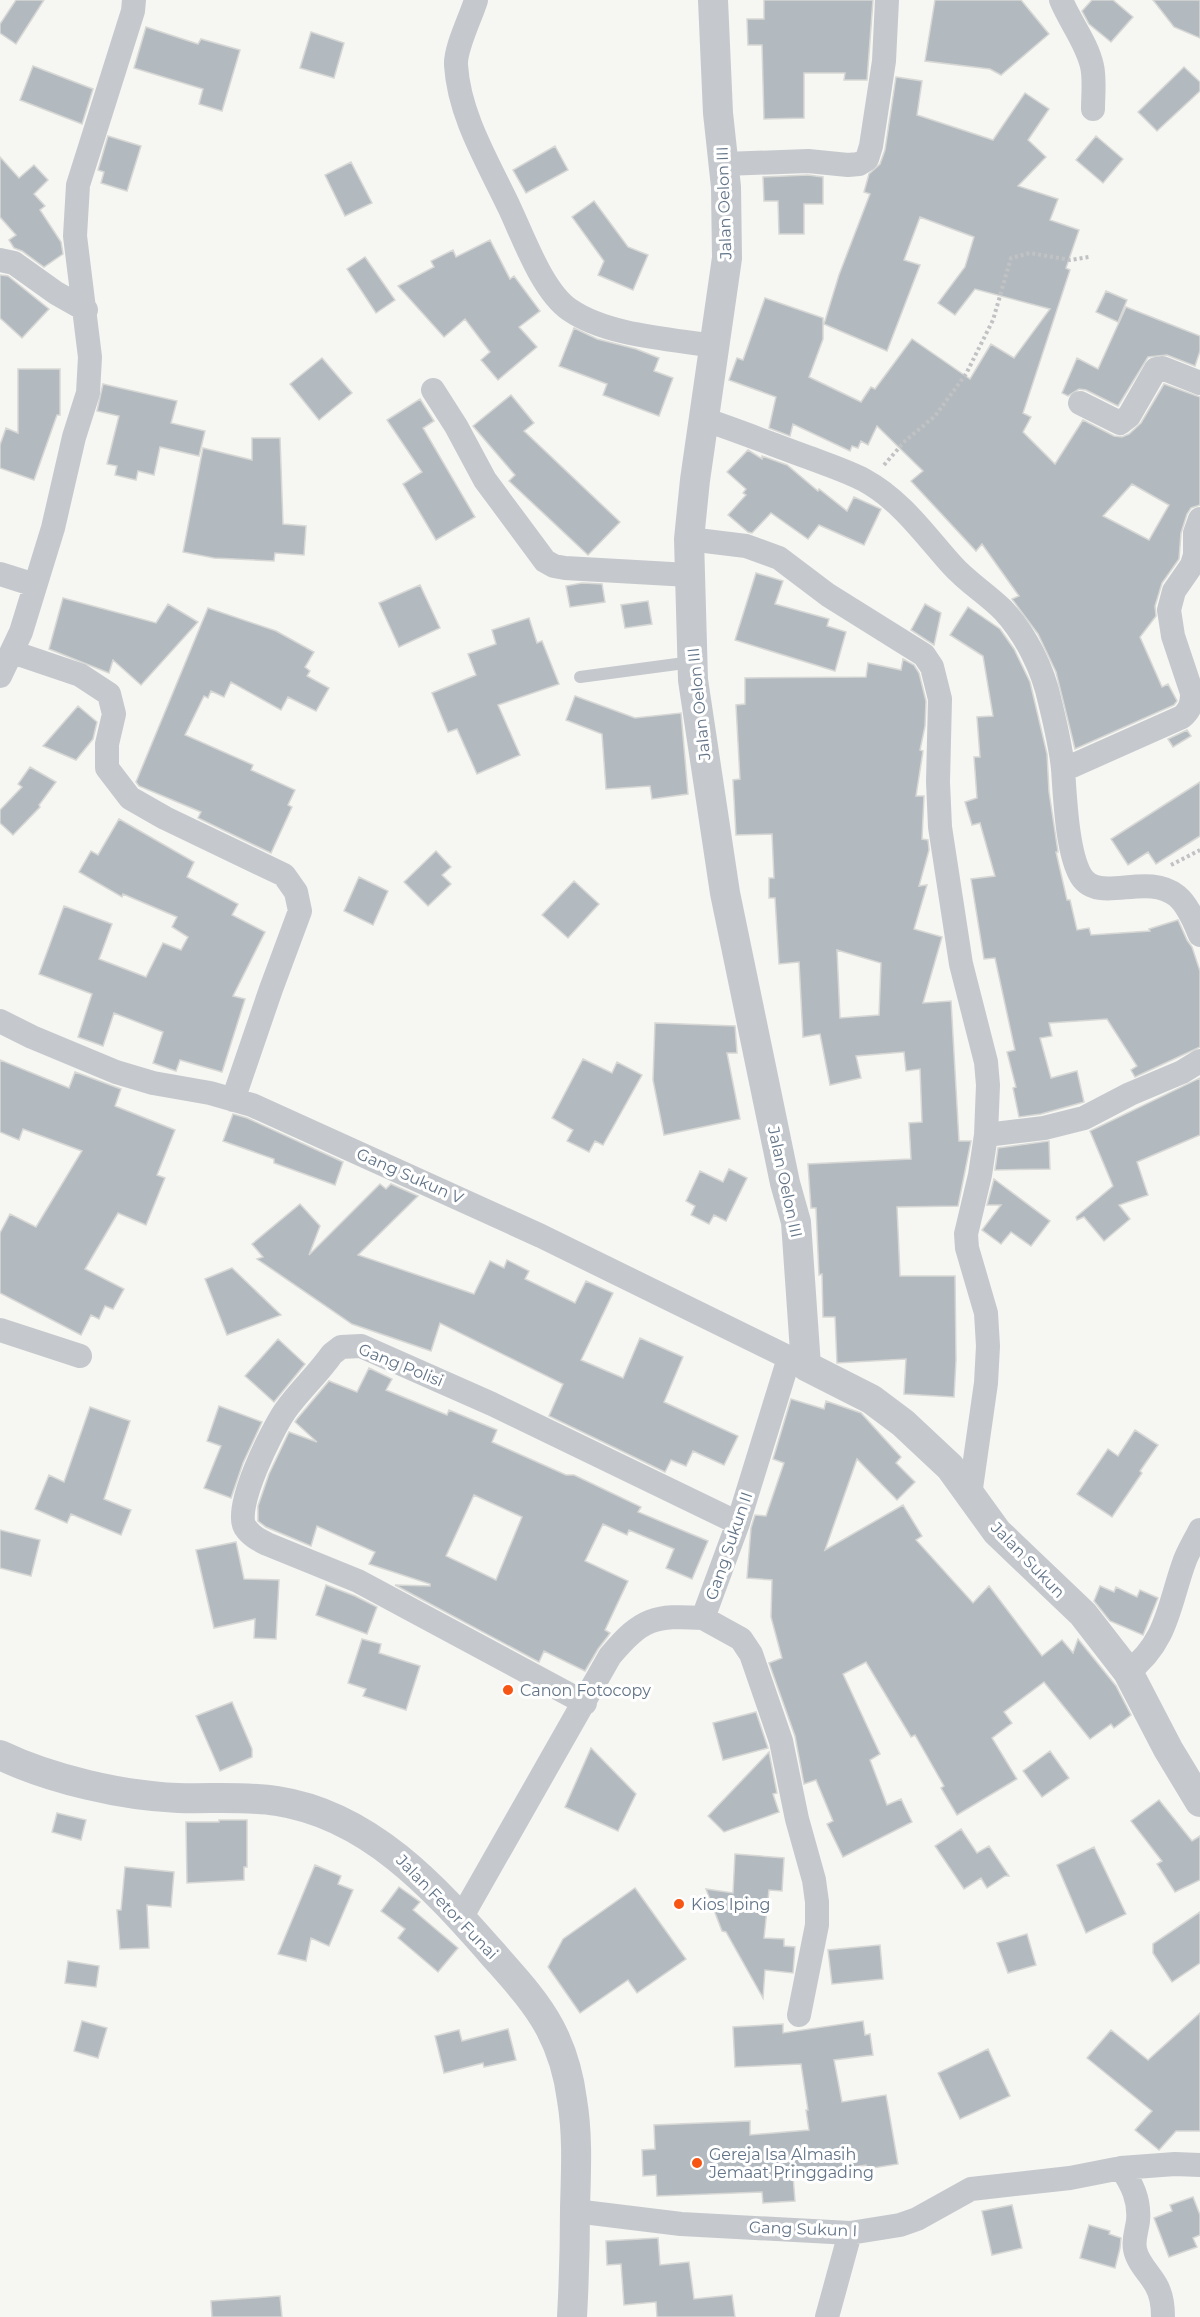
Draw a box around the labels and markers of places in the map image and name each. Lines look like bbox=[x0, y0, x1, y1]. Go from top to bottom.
place label: Canon Fotocopy bbox=[520, 1681, 651, 1700]
marker: Canon Fotocopy bbox=[501, 1683, 515, 1697]
place label: Kios Iping bbox=[691, 1895, 770, 1914]
marker: Kios Iping bbox=[672, 1897, 686, 1911]
place label: Gereja Isa Almasih Jemaat Pringgading bbox=[708, 2145, 874, 2182]
marker: Gereja Isa Almasih Jemaat Pringgading bbox=[690, 2156, 704, 2170]

